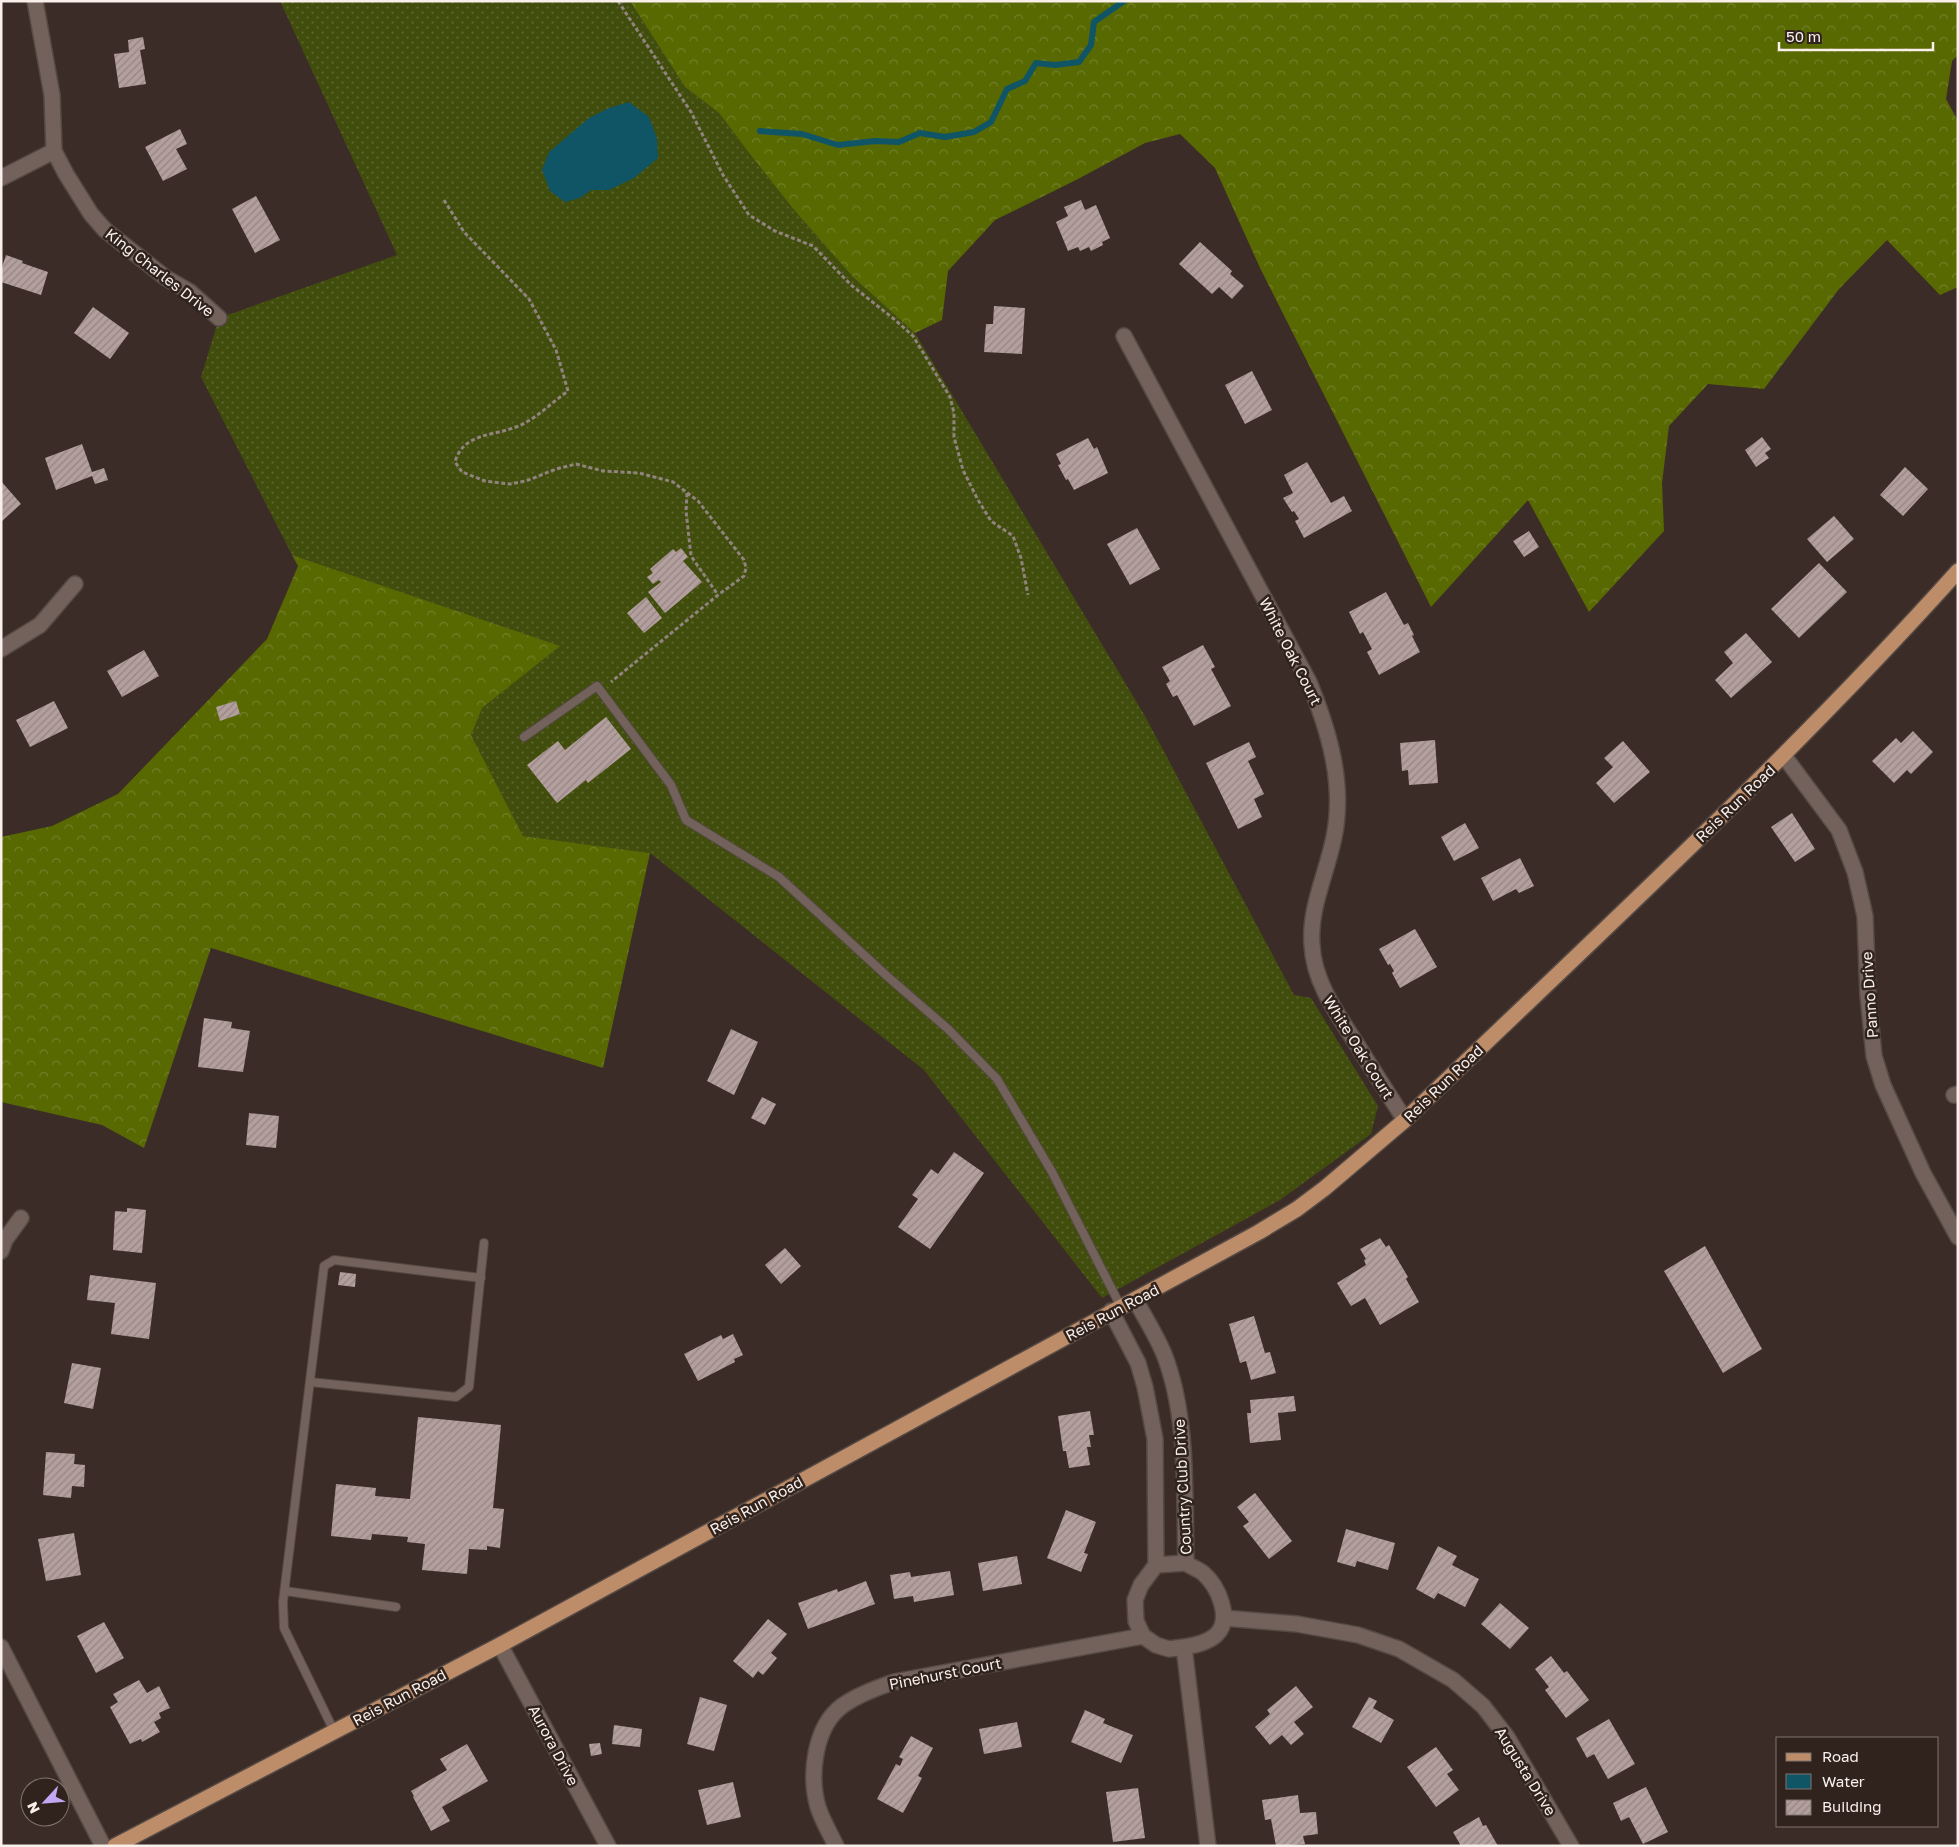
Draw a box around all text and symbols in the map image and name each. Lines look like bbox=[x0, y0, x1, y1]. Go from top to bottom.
scale bar bbox=[1779, 20, 1933, 52]
text: 50 m bbox=[1786, 27, 1821, 45]
street label: King Charles Drive bbox=[102, 224, 218, 320]
street label: White Oak Court bbox=[1256, 594, 1326, 708]
street label: Reis Run Road bbox=[1692, 761, 1778, 845]
street label: Panno Drive bbox=[1857, 951, 1881, 1039]
street label: White Oak Court bbox=[1320, 992, 1398, 1102]
street label: Reis Run Road bbox=[1400, 1041, 1486, 1125]
street label: Reis Run Road bbox=[1062, 1280, 1162, 1344]
street label: Country Club Drive bbox=[1169, 1418, 1195, 1555]
street label: Reis Run Road bbox=[707, 1472, 805, 1538]
street label: Pinehurst Court bbox=[887, 1653, 1003, 1693]
street label: Reis Run Road bbox=[349, 1665, 449, 1729]
street label: Aurora Drive bbox=[525, 1702, 583, 1789]
street label: Augusta Drive bbox=[1492, 1724, 1560, 1819]
legend bbox=[1776, 1737, 1939, 1827]
text: Road bbox=[1822, 1747, 1859, 1765]
text: Water bbox=[1822, 1772, 1865, 1790]
north arrow bbox=[20, 1777, 70, 1827]
text: Building bbox=[1822, 1797, 1882, 1815]
text: N bbox=[23, 1799, 43, 1816]

